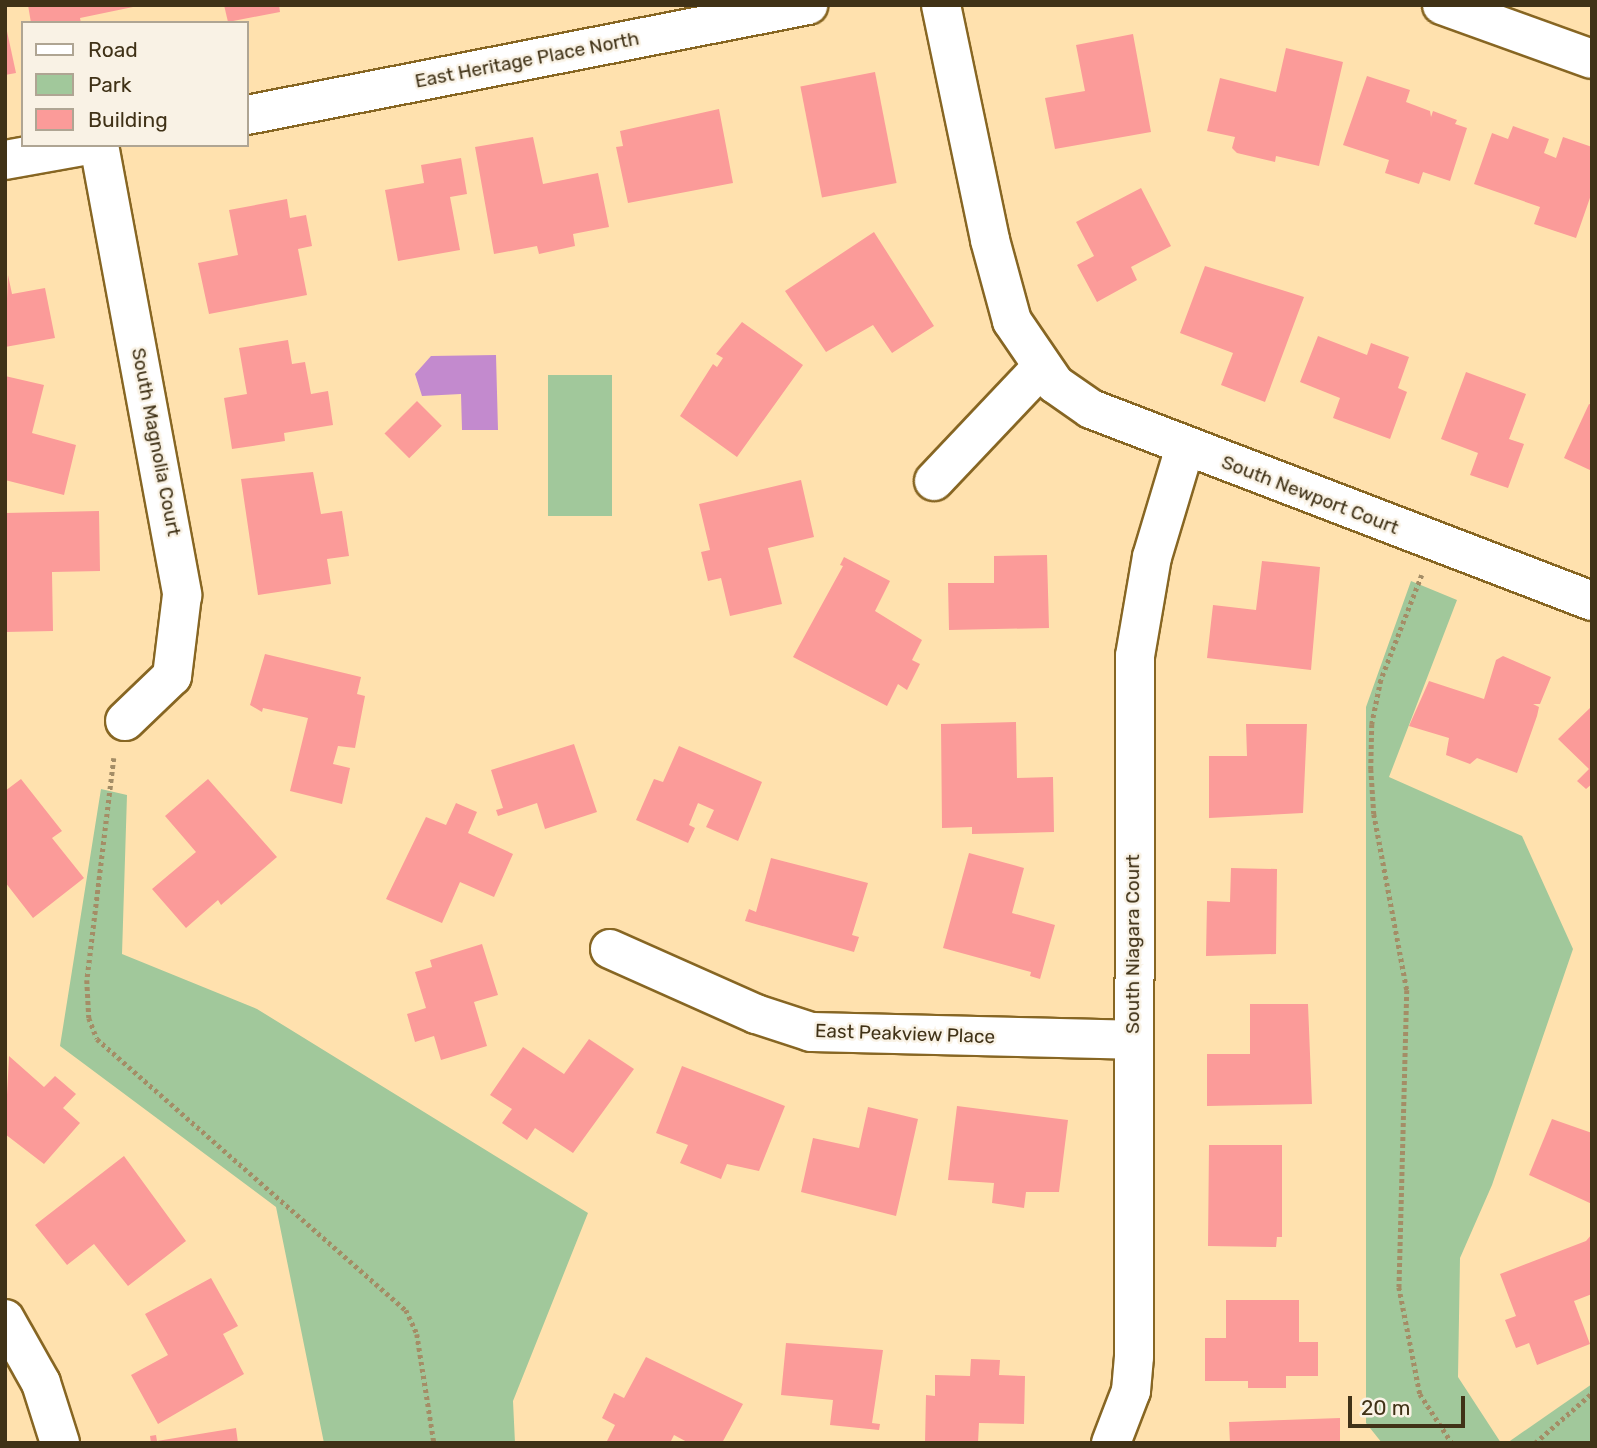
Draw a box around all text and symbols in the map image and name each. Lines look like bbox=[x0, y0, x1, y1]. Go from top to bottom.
legend bbox=[21, 21, 248, 147]
street label: East Heritage Place North bbox=[413, 27, 641, 93]
text: Road bbox=[88, 37, 138, 62]
text: Park bbox=[88, 72, 132, 97]
text: Building bbox=[88, 107, 168, 132]
street label: South Magnolia Court bbox=[127, 346, 185, 538]
street label: South Newport Court bbox=[1218, 451, 1402, 539]
street label: South Niagara Court bbox=[1122, 854, 1144, 1034]
street label: East Peakview Place bbox=[814, 1019, 996, 1049]
scale bar bbox=[1352, 1382, 1469, 1426]
text: 20 m bbox=[1361, 1395, 1410, 1420]

